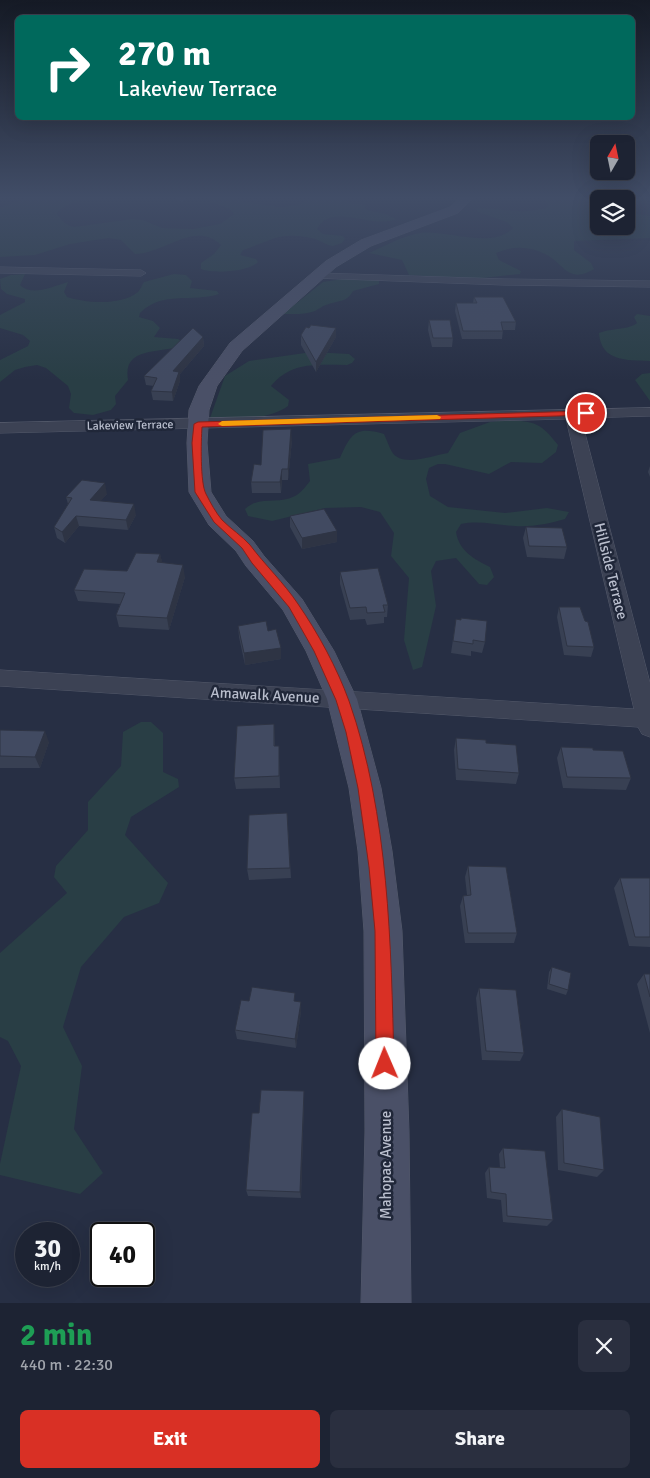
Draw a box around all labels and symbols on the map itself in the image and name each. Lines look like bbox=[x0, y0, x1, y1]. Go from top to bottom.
north arrow bbox=[590, 135, 635, 180]
pin bbox=[565, 392, 607, 434]
street label: Lakeview Terrace bbox=[86, 417, 174, 434]
street label: Hillside Terrace bbox=[590, 521, 632, 621]
street label: Amawalk Avenue bbox=[210, 683, 320, 707]
position arrow bbox=[358, 1037, 410, 1089]
street label: Mahopac Avenue bbox=[377, 1111, 395, 1219]
speed limit sign: 40 bbox=[90, 1222, 155, 1287]

